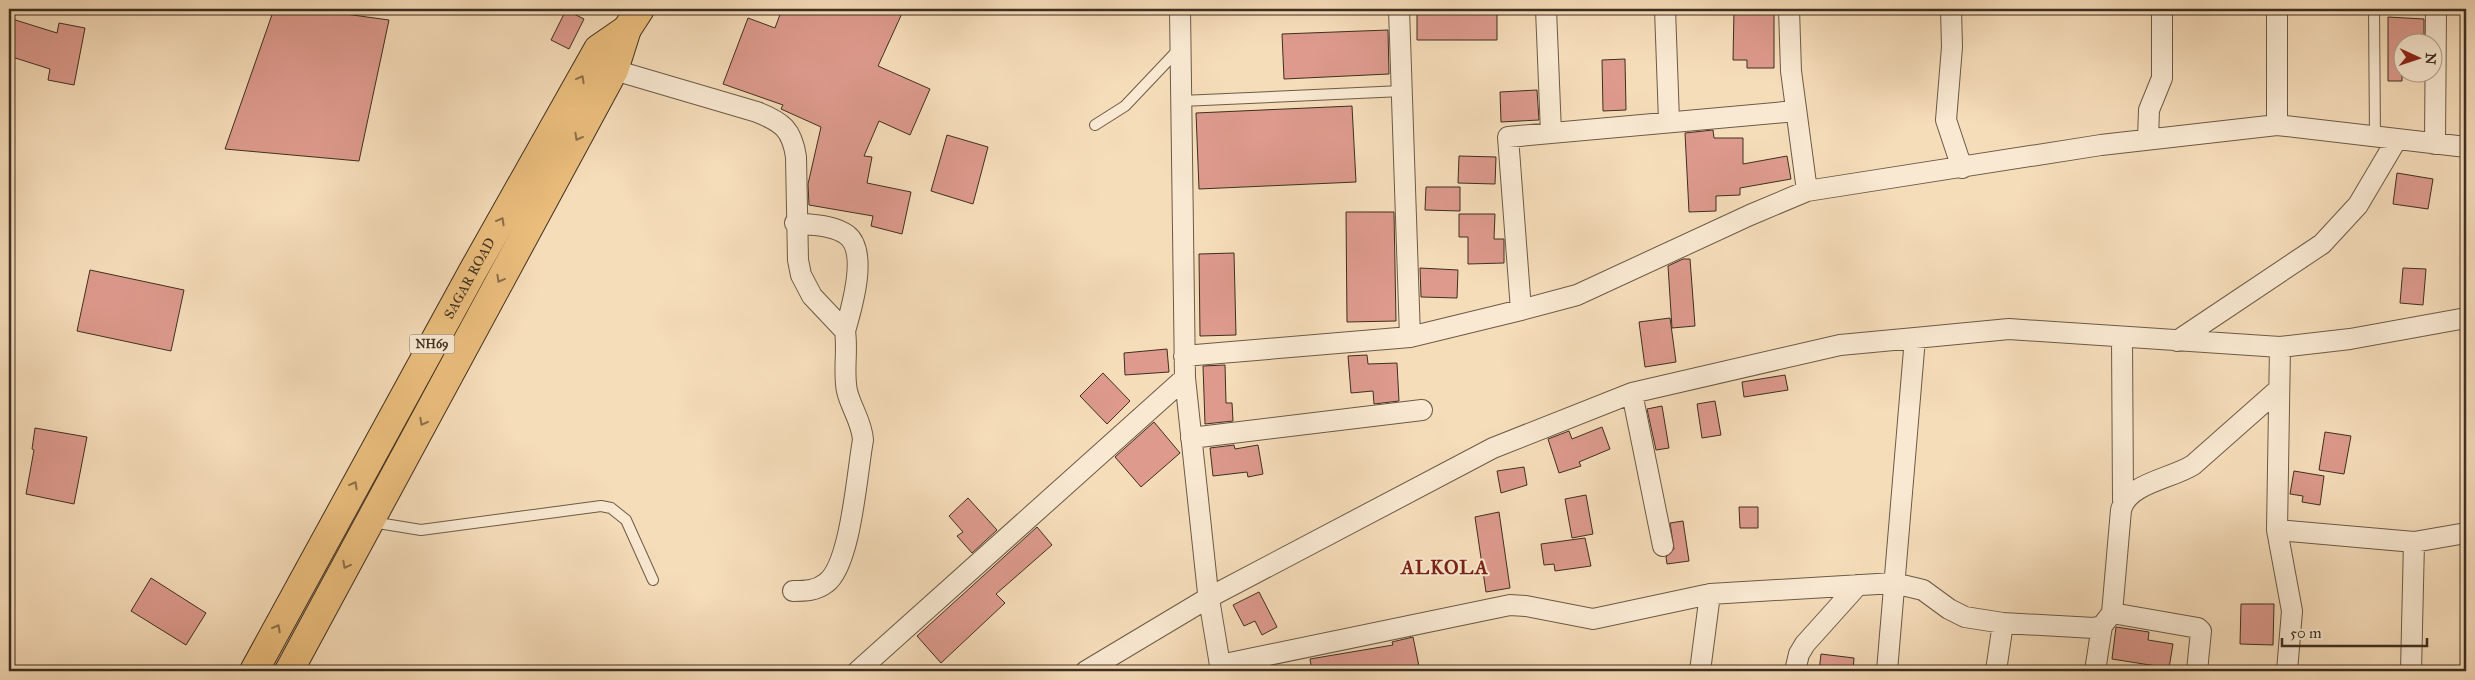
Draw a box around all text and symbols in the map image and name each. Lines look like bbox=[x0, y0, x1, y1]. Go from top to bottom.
north arrow bbox=[2392, 32, 2442, 82]
text: N bbox=[2422, 52, 2439, 65]
one-way arrow bbox=[574, 76, 584, 85]
one-way arrow bbox=[574, 131, 584, 140]
one-way arrow bbox=[494, 217, 504, 226]
street label: SAGAR ROAD bbox=[440, 234, 499, 322]
one-way arrow bbox=[496, 274, 506, 283]
road number: NH69 bbox=[410, 334, 454, 354]
one-way arrow bbox=[419, 417, 429, 426]
one-way arrow bbox=[348, 482, 358, 491]
district label: ALKOLA bbox=[1399, 556, 1489, 579]
one-way arrow bbox=[342, 560, 352, 569]
scale bar bbox=[2282, 615, 2428, 647]
text: 50 m bbox=[2290, 624, 2322, 642]
one-way arrow bbox=[271, 625, 281, 634]

